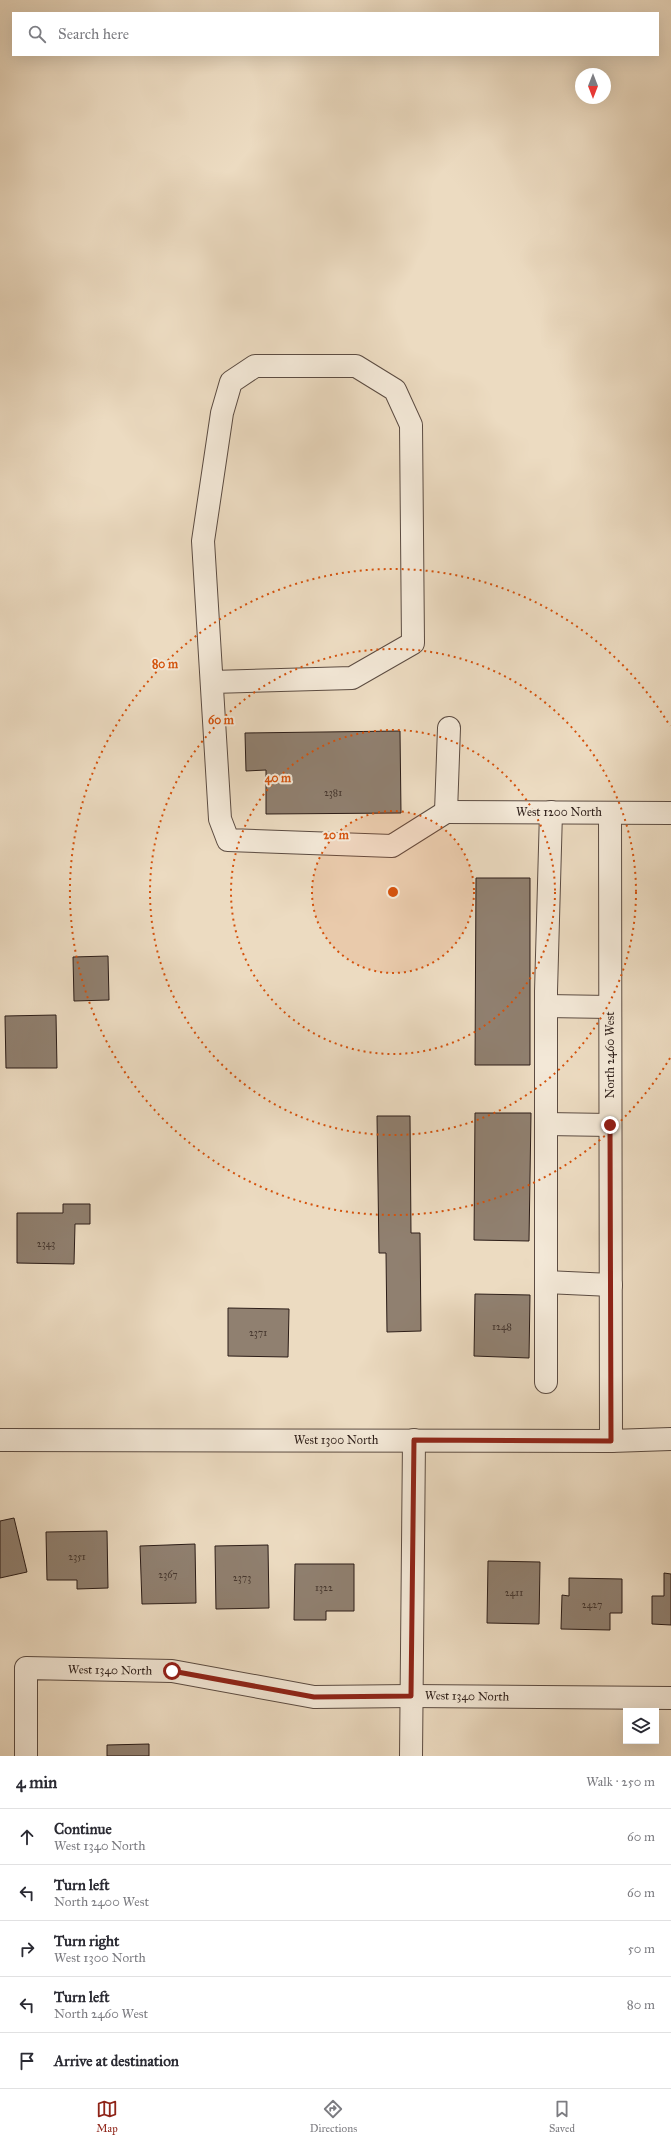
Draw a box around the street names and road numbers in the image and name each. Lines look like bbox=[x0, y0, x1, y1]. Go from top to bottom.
street label: West 1200 North bbox=[516, 805, 602, 819]
street label: North 2460 West bbox=[603, 1011, 617, 1098]
street label: West 1300 North bbox=[294, 1433, 379, 1447]
street label: West 1340 North bbox=[68, 1662, 153, 1678]
street label: West 1340 North bbox=[425, 1688, 510, 1704]

